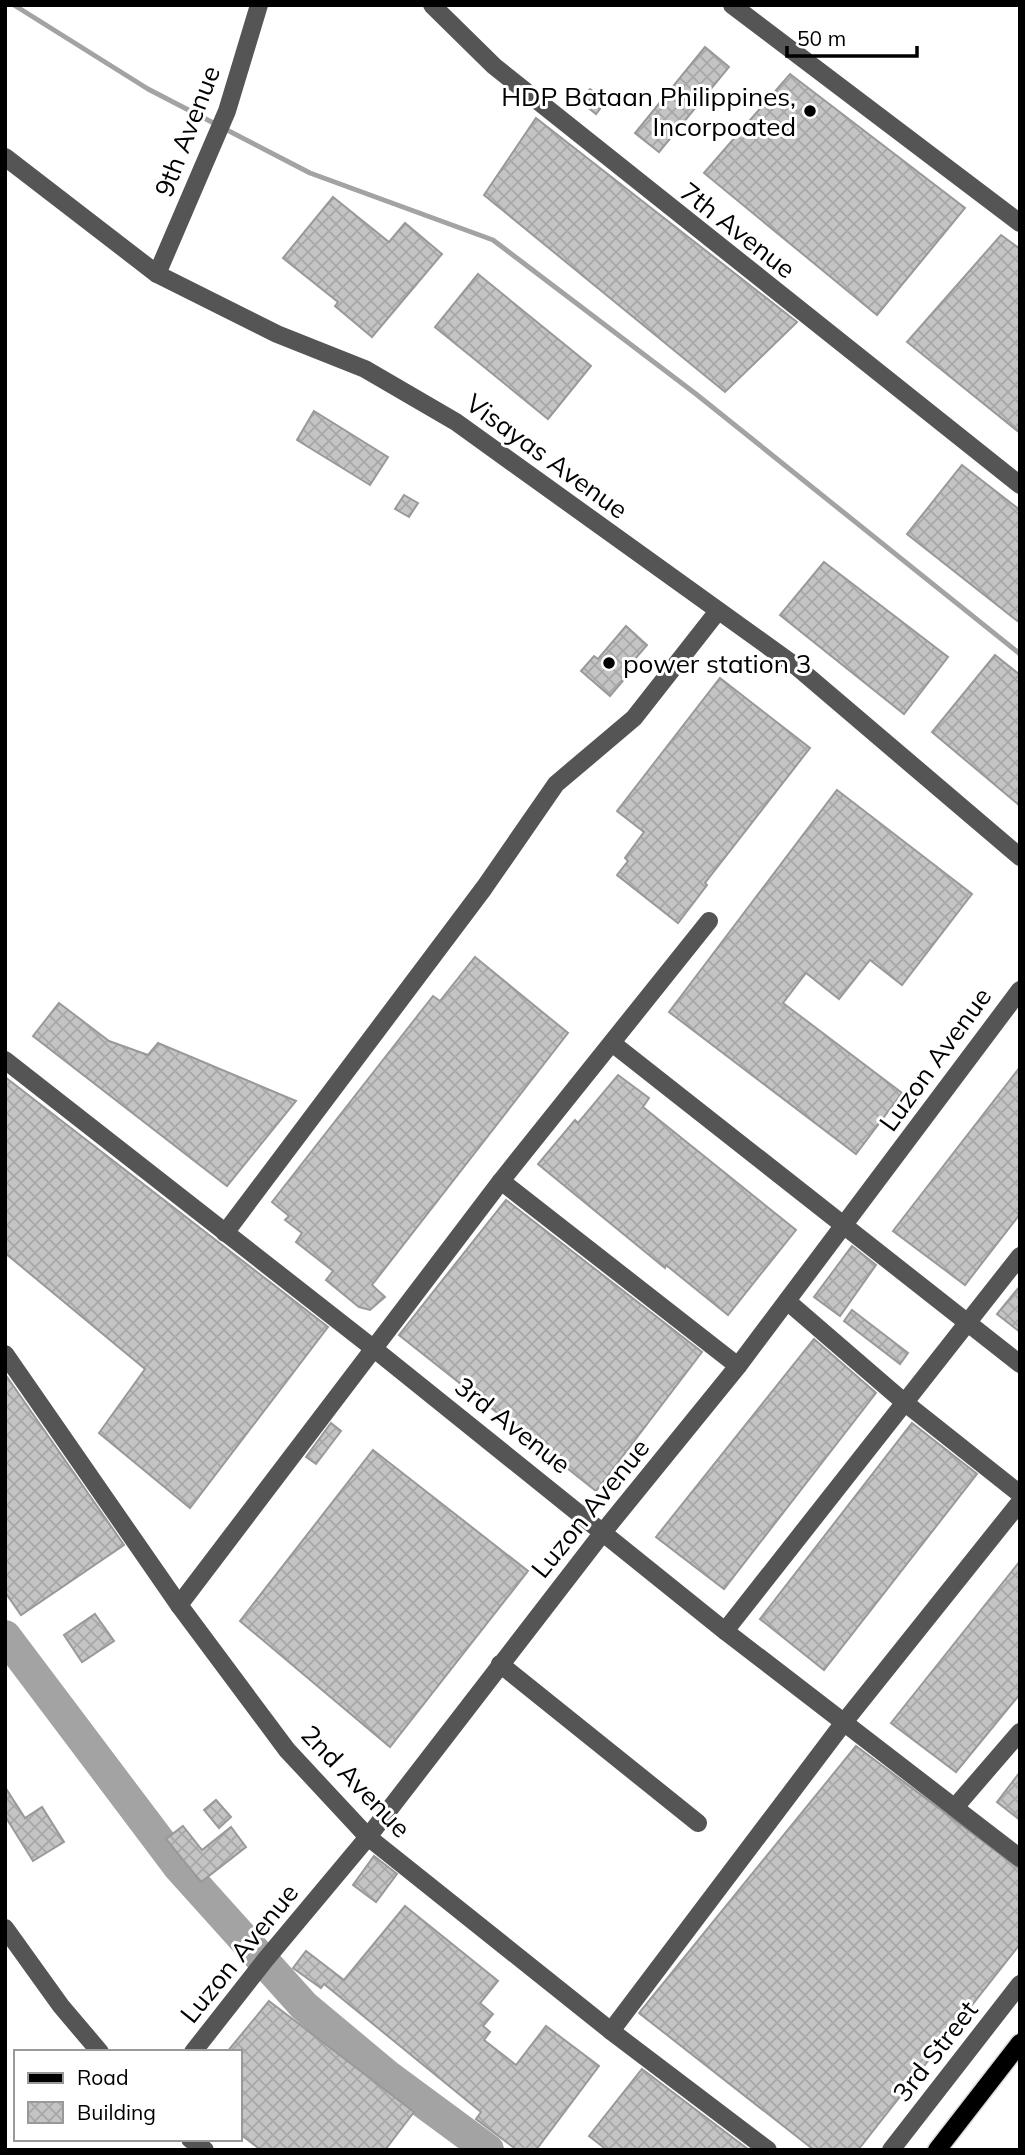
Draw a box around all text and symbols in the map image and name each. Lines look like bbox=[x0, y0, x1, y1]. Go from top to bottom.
scale bar bbox=[787, 14, 916, 58]
text: 50 m bbox=[797, 25, 846, 51]
street label: 9th Avenue bbox=[147, 61, 227, 201]
place label: HDP Bataan Philippines, Incorpoated bbox=[501, 80, 796, 143]
marker: HDP Bataan Philippines, Incorpoated bbox=[802, 103, 818, 119]
street label: 7th Avenue bbox=[674, 175, 802, 285]
street label: Visayas Avenue bbox=[460, 386, 634, 526]
place label: power station 3 bbox=[623, 647, 811, 680]
marker: power station 3 bbox=[601, 655, 617, 671]
street label: Luzon Avenue bbox=[872, 981, 998, 1137]
street label: 3rd Avenue bbox=[449, 1370, 577, 1480]
street label: Luzon Avenue bbox=[524, 1432, 656, 1584]
street label: 2nd Avenue bbox=[294, 1718, 418, 1844]
street label: Luzon Avenue bbox=[173, 1877, 305, 2029]
street label: 3rd Street bbox=[885, 1994, 985, 2108]
legend bbox=[14, 2050, 242, 2141]
text: Road bbox=[77, 2064, 128, 2090]
text: Building bbox=[77, 2099, 156, 2125]

